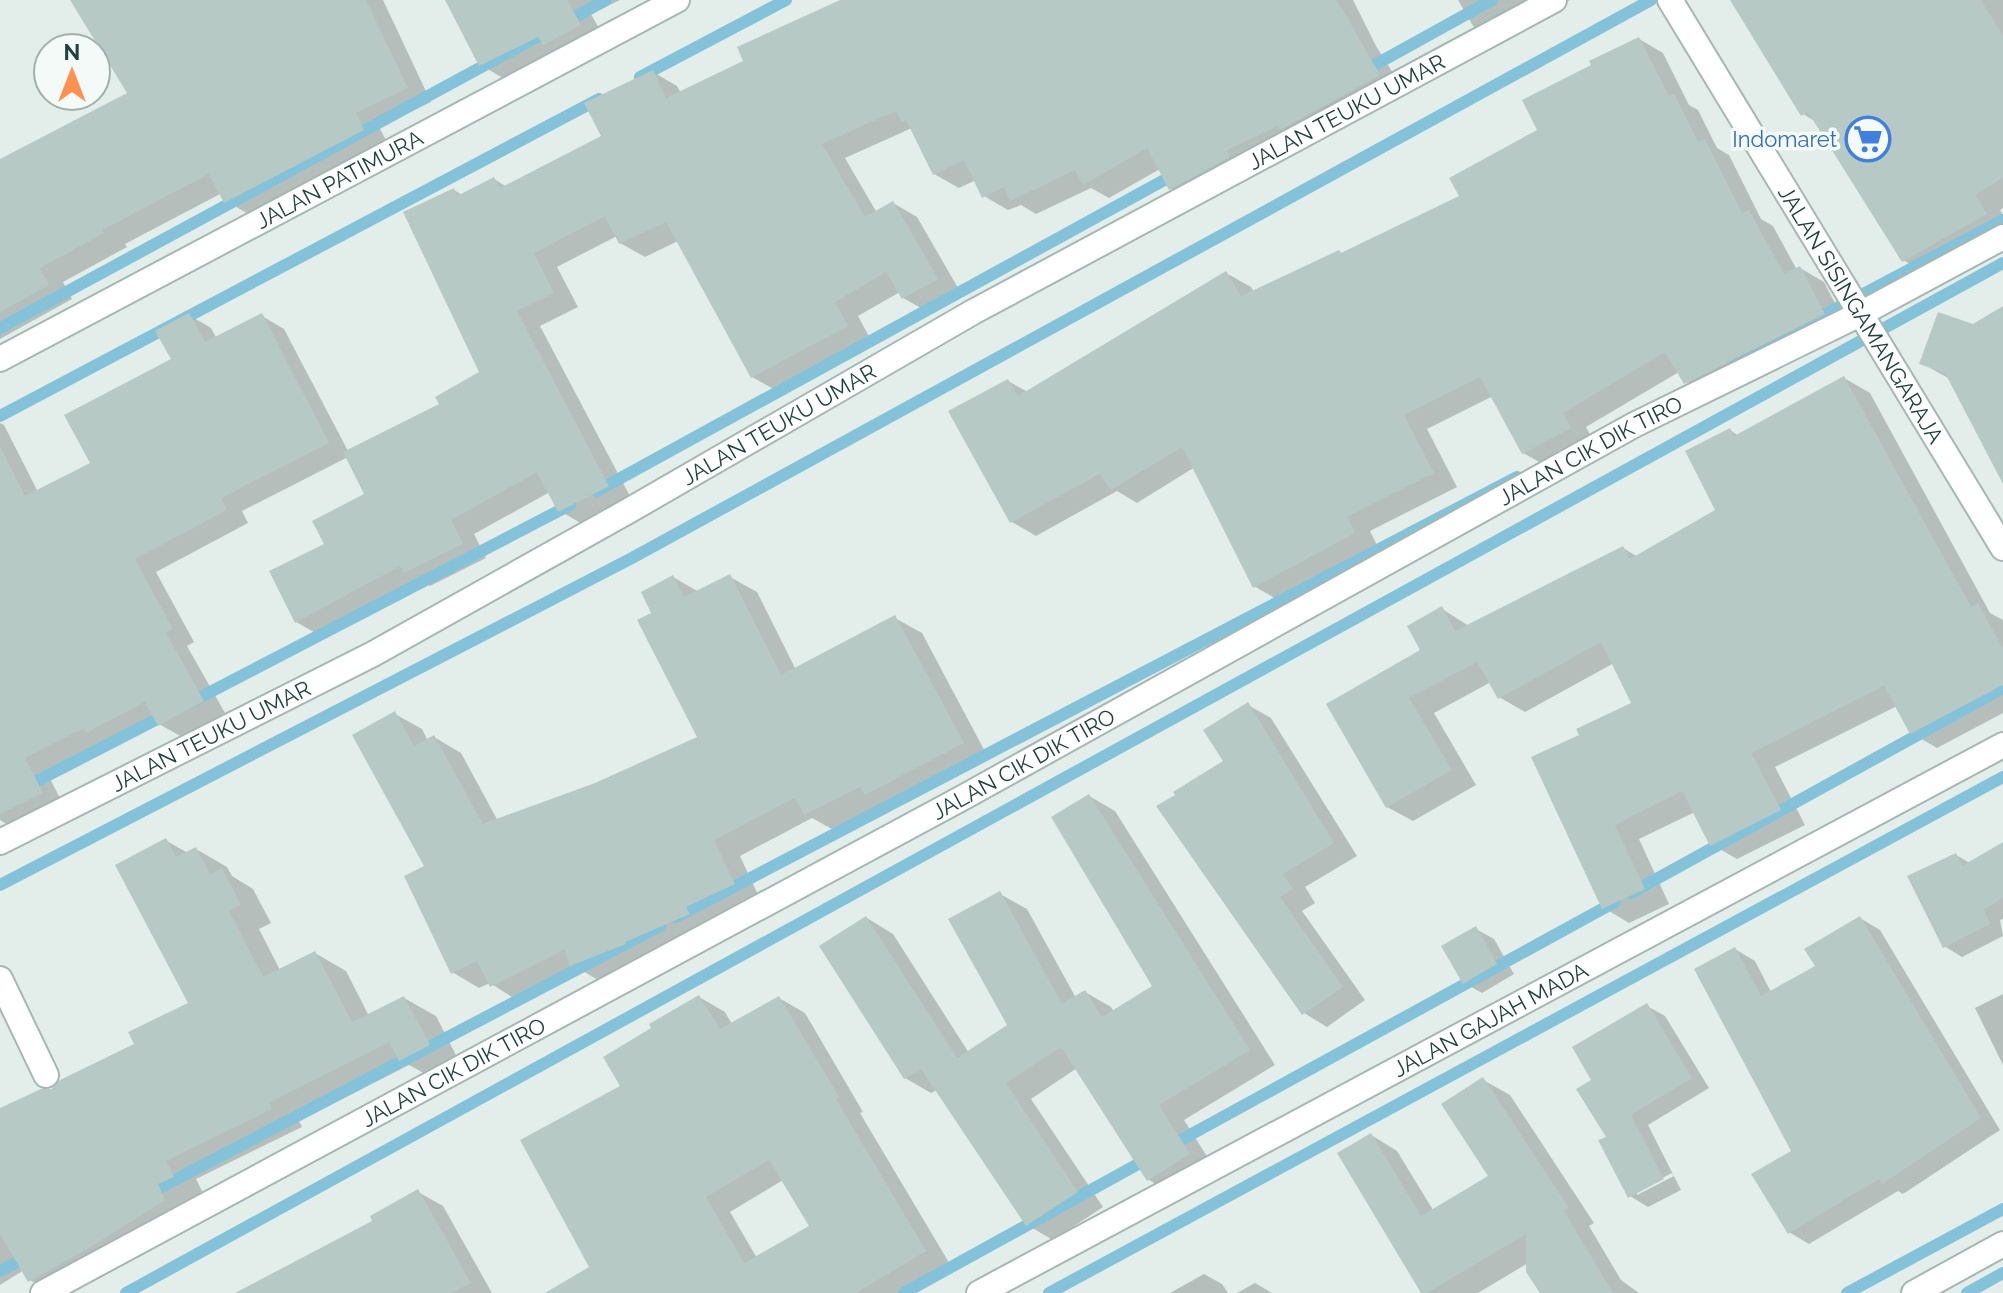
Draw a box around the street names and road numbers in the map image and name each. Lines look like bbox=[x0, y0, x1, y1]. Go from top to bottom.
street label: JALAN TEUKU UMAR bbox=[1243, 48, 1449, 175]
street label: JALAN PATIMURA bbox=[251, 124, 427, 234]
street label: JALAN SISINGAMANGARAJA bbox=[1773, 181, 1949, 448]
street label: JALAN TEUKU UMAR bbox=[677, 358, 880, 490]
street label: JALAN CIK DIK TIRO bbox=[1494, 390, 1687, 511]
street label: JALAN TEUKU UMAR bbox=[107, 675, 315, 797]
street label: JALAN CIK DIK TIRO bbox=[927, 703, 1119, 825]
street label: JALAN GAJAH MADA bbox=[1388, 957, 1592, 1082]
street label: JALAN CIK DIK TIRO bbox=[357, 1012, 550, 1132]

